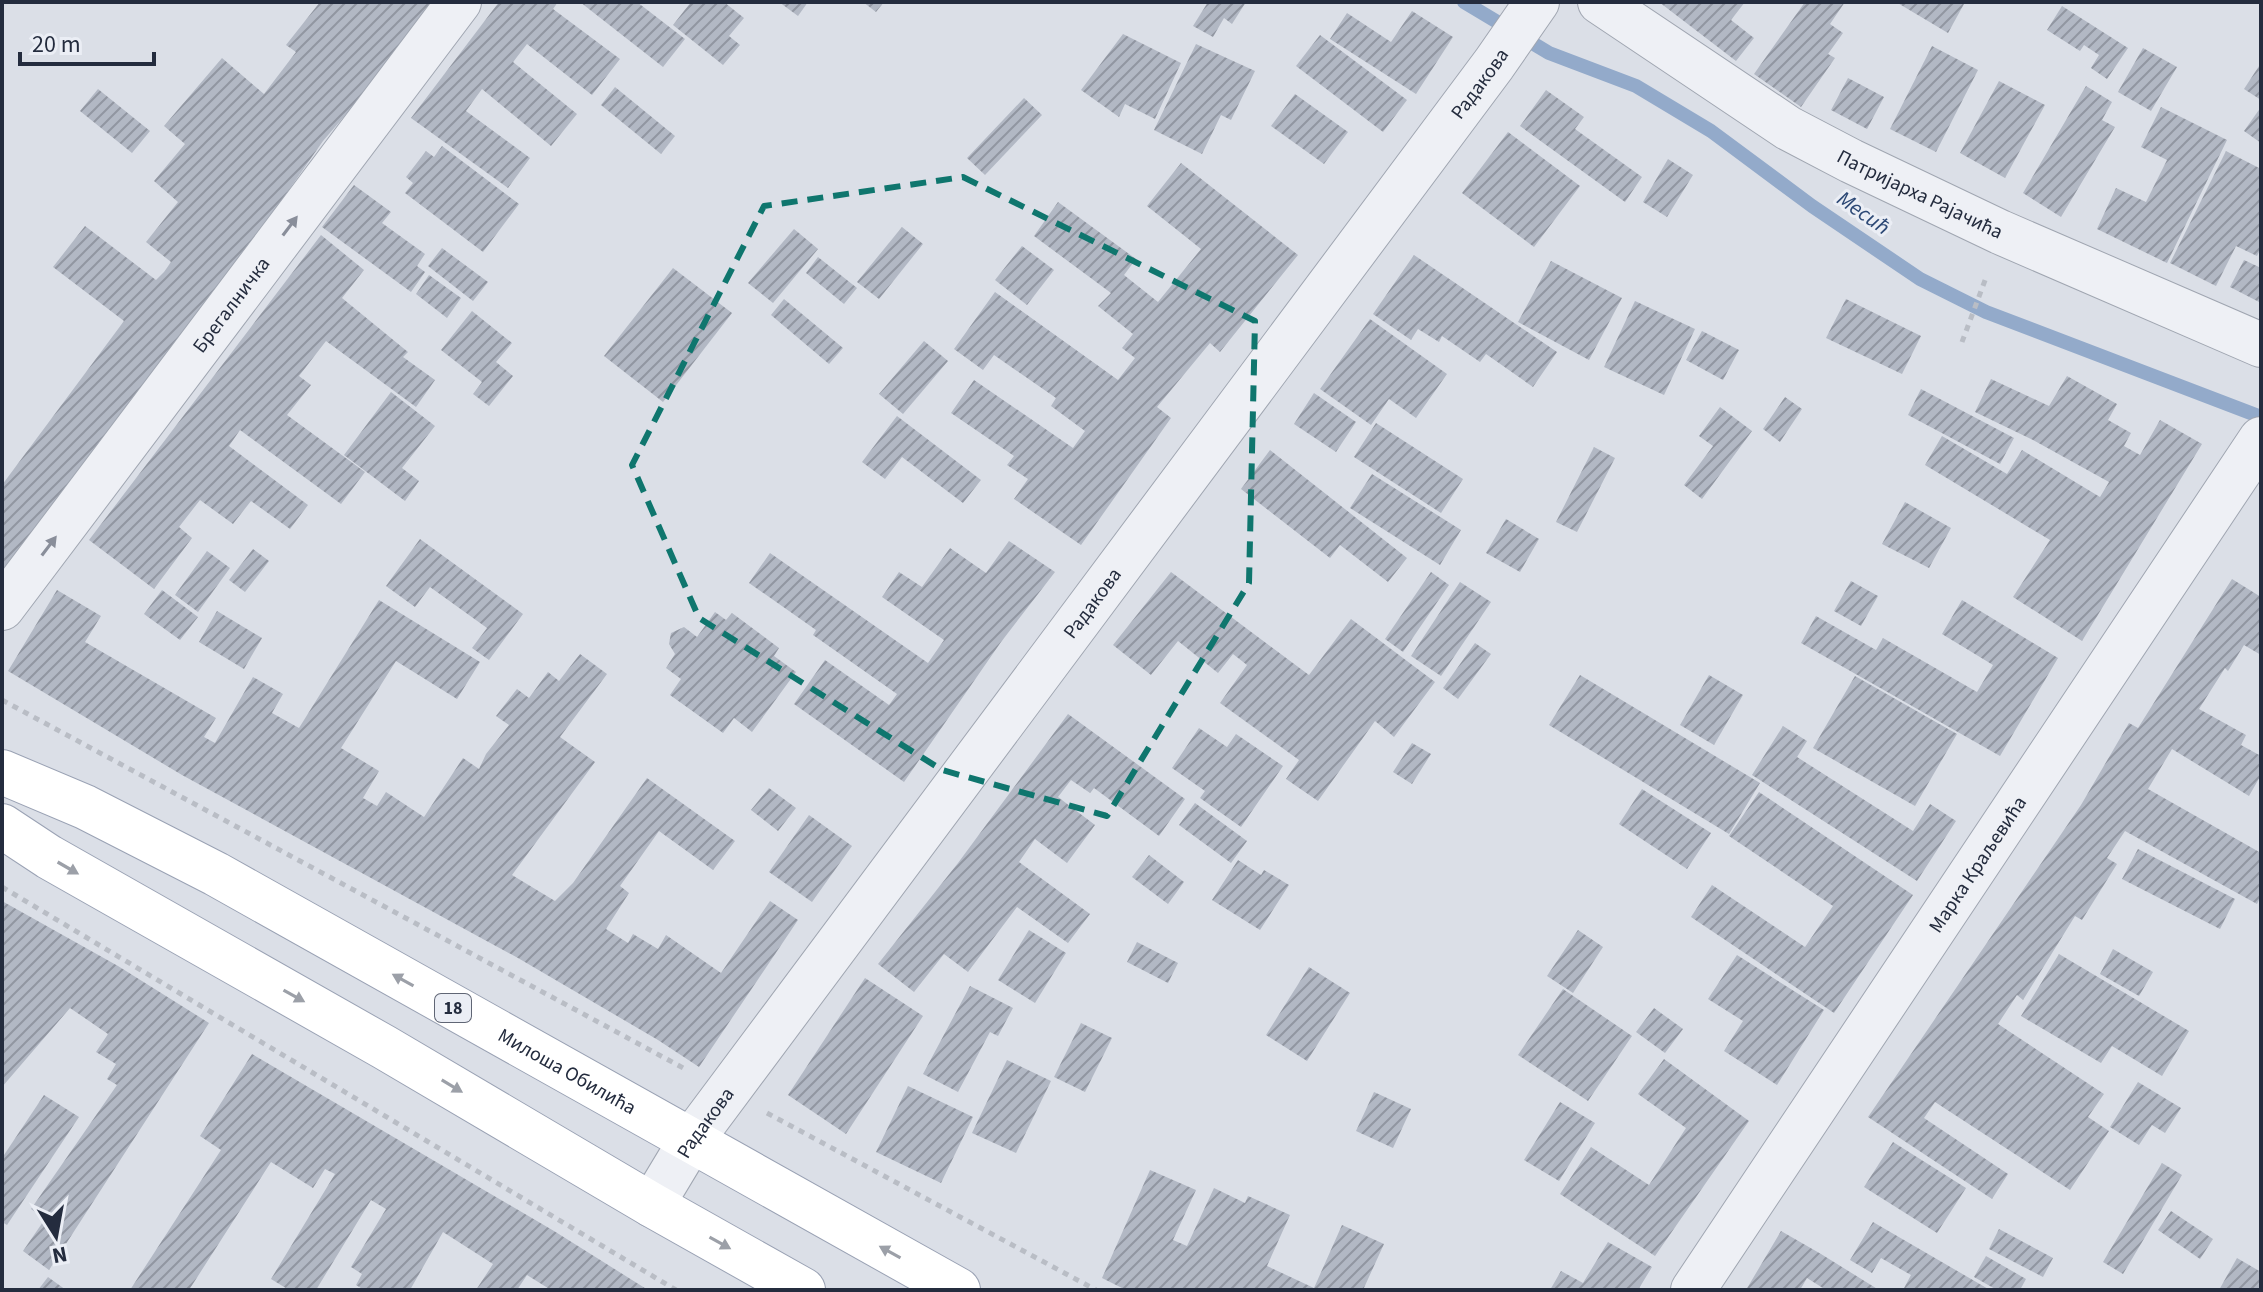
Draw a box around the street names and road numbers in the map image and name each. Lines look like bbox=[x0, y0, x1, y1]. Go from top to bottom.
street label: Радакова bbox=[1444, 43, 1516, 125]
street label: Патријарха Рајачића bbox=[1832, 143, 2007, 246]
street label: Брегалничка bbox=[186, 251, 277, 359]
street label: Радакова bbox=[1057, 562, 1129, 645]
street label: Марка Краљевића bbox=[1922, 791, 2034, 939]
road number: 18 bbox=[435, 994, 471, 1022]
street label: Милоша Обилића bbox=[493, 1022, 641, 1122]
street label: Радакова bbox=[670, 1082, 741, 1164]

